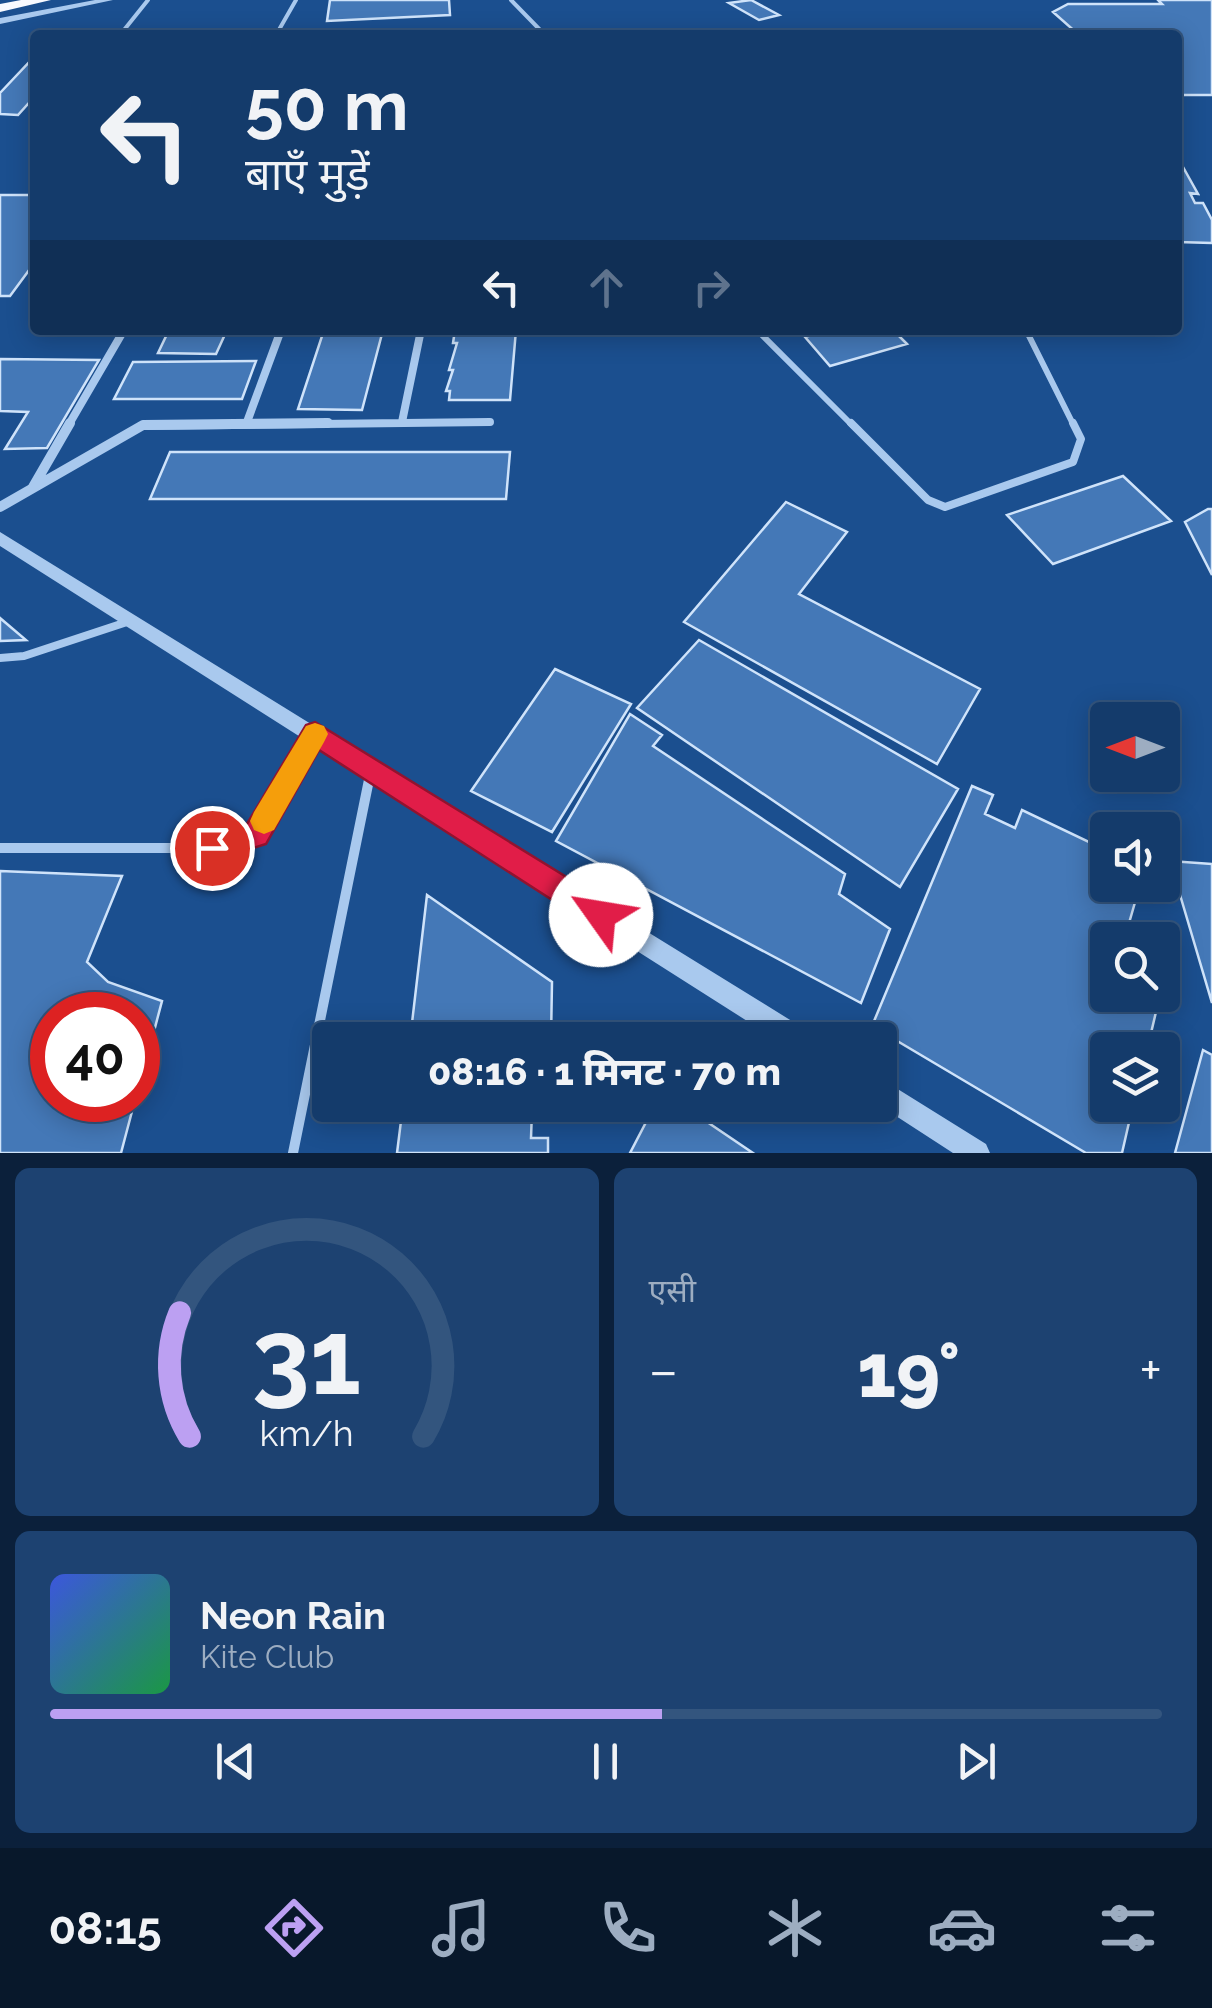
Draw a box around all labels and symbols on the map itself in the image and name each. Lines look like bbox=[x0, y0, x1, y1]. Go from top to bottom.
north arrow bbox=[1090, 702, 1180, 792]
pin bbox=[170, 806, 255, 891]
position arrow bbox=[549, 863, 653, 967]
speed limit sign: 40 bbox=[30, 992, 160, 1122]

